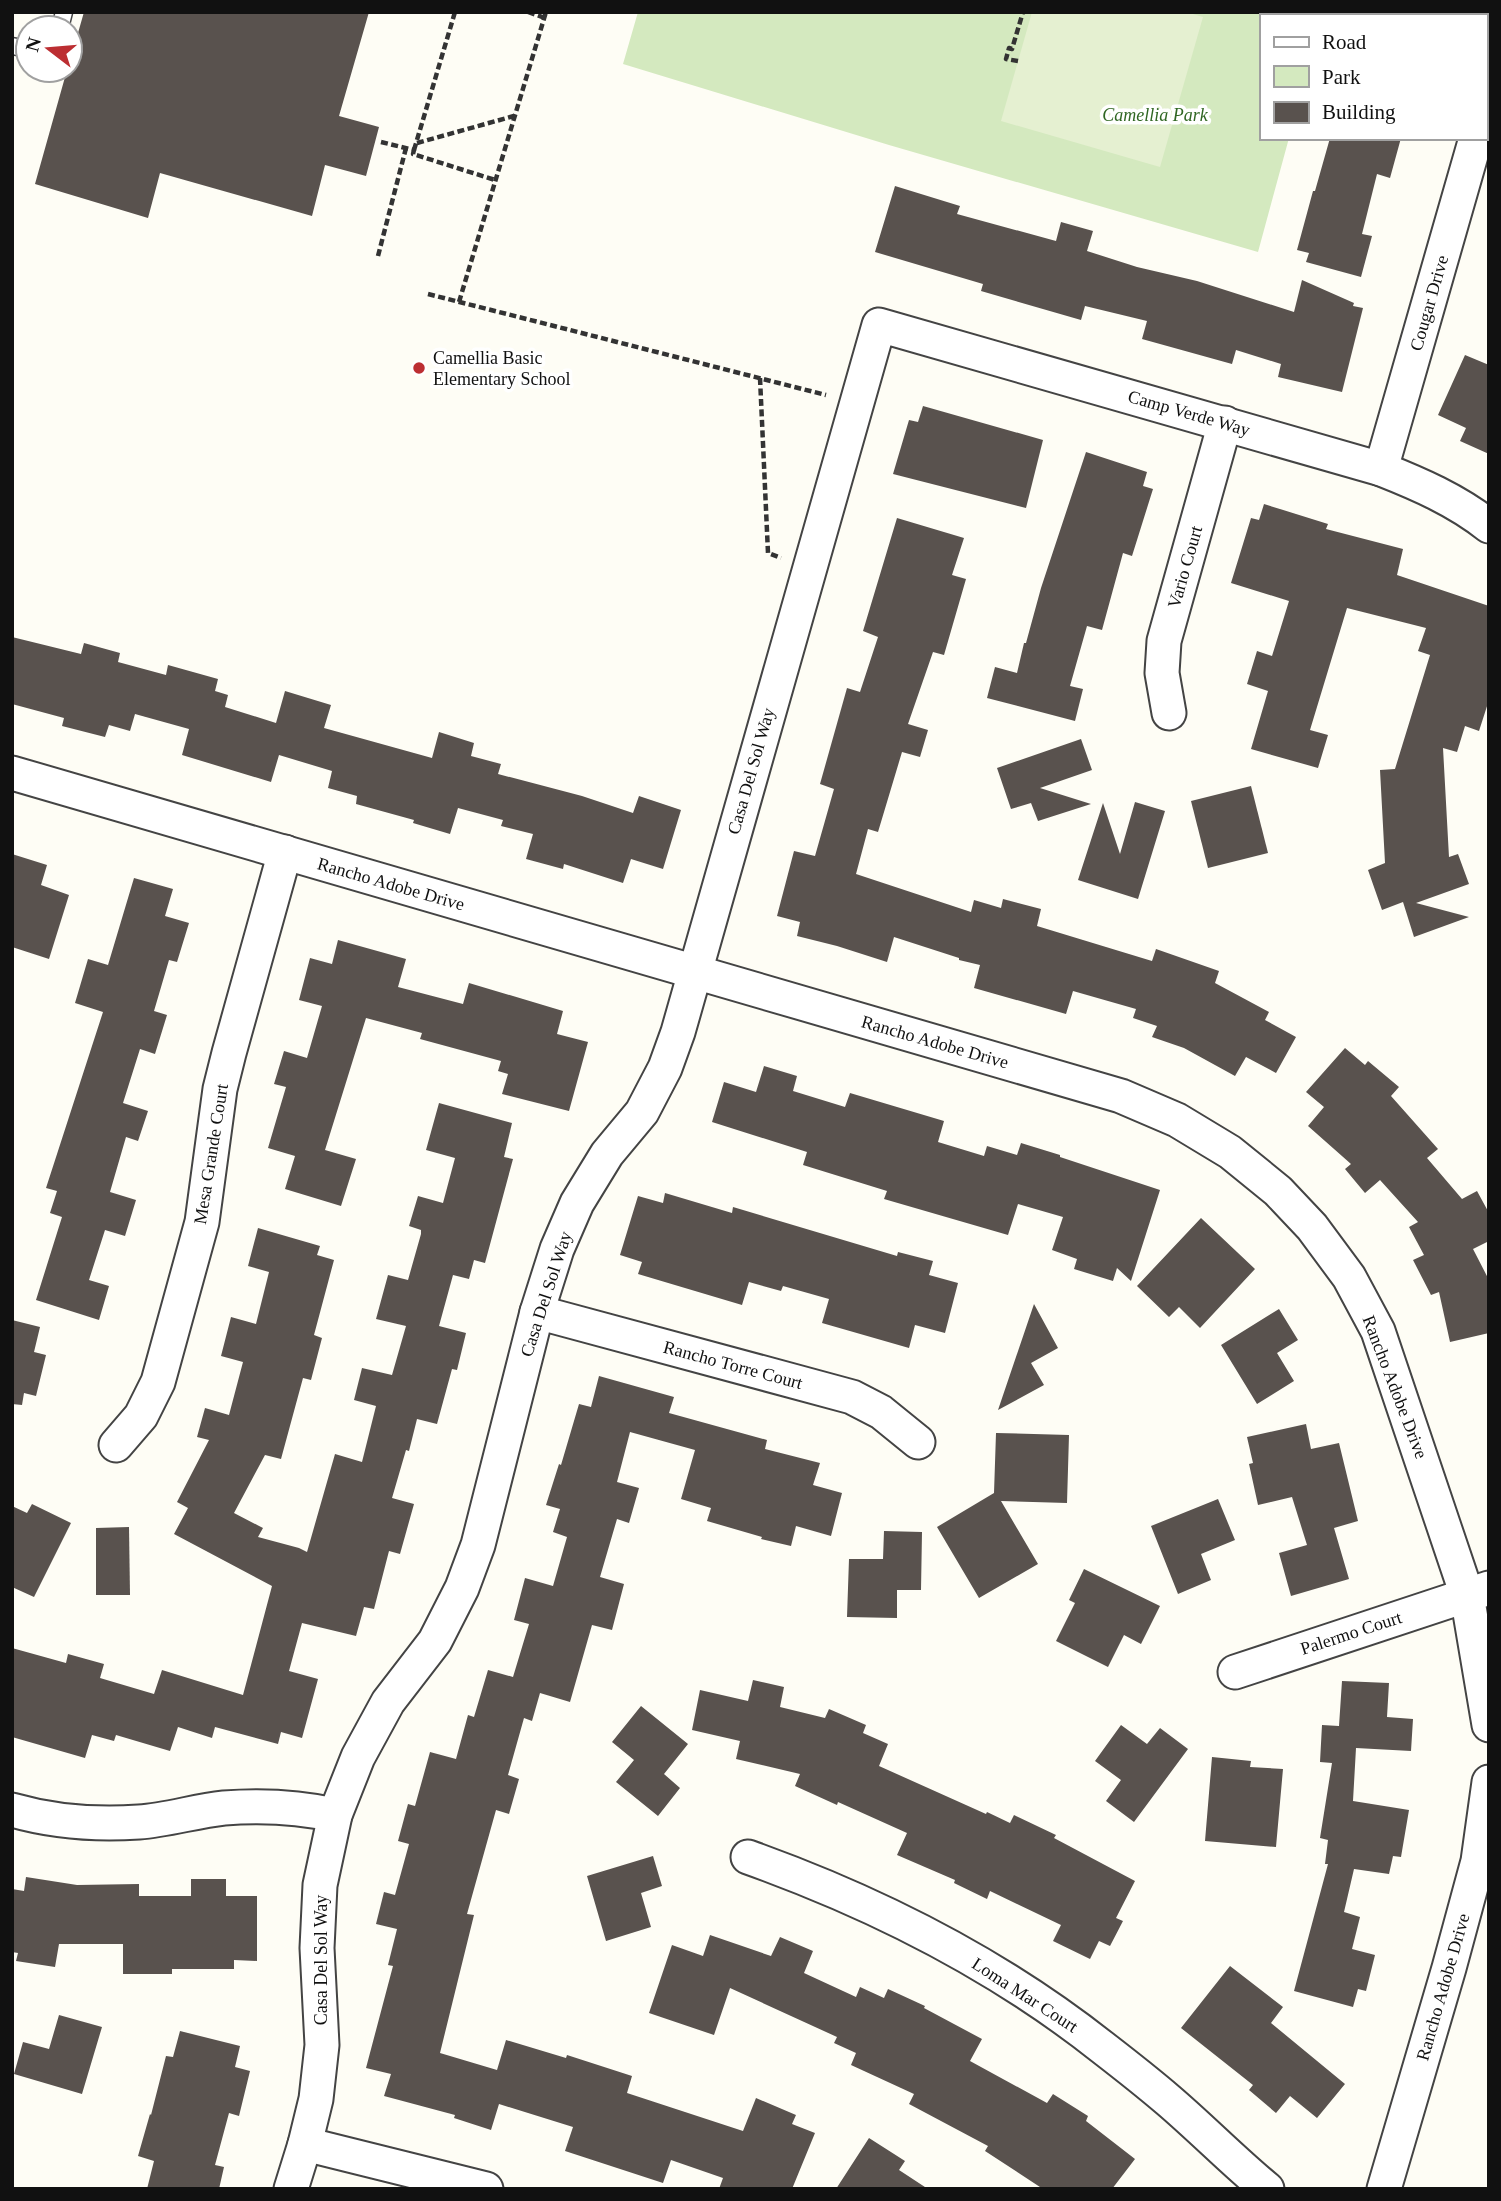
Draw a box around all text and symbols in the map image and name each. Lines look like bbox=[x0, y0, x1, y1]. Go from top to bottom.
north arrow bbox=[14, 14, 84, 84]
legend bbox=[1260, 14, 1487, 140]
text: Road bbox=[1322, 30, 1367, 54]
text: N bbox=[21, 35, 45, 54]
text: Park bbox=[1322, 65, 1361, 89]
text: Building bbox=[1322, 100, 1396, 124]
park label: Camellia Park bbox=[1102, 105, 1209, 125]
street label: Cougar Drive bbox=[1406, 253, 1452, 353]
place label: Camellia Basic Elementary School bbox=[433, 348, 570, 389]
marker: Camellia Basic Elementary School bbox=[411, 360, 427, 376]
street label: Camp Verde Way bbox=[1126, 386, 1252, 440]
street label: Vario Court bbox=[1164, 524, 1206, 610]
street label: Casa Del Sol Way bbox=[723, 705, 779, 837]
street label: Rancho Adobe Drive bbox=[315, 853, 467, 915]
street label: Rancho Adobe Drive bbox=[859, 1011, 1011, 1073]
street label: Mesa Grande Court bbox=[190, 1082, 232, 1226]
street label: Casa Del Sol Way bbox=[516, 1229, 576, 1359]
street label: Rancho Adobe Drive bbox=[1358, 1312, 1432, 1462]
street label: Rancho Torre Court bbox=[661, 1337, 805, 1393]
street label: Palermo Court bbox=[1298, 1607, 1404, 1659]
street label: Casa Del Sol Way bbox=[311, 1895, 331, 2025]
street label: Rancho Adobe Drive bbox=[1412, 1911, 1474, 2063]
street label: Loma Mar Court bbox=[968, 1953, 1082, 2037]

